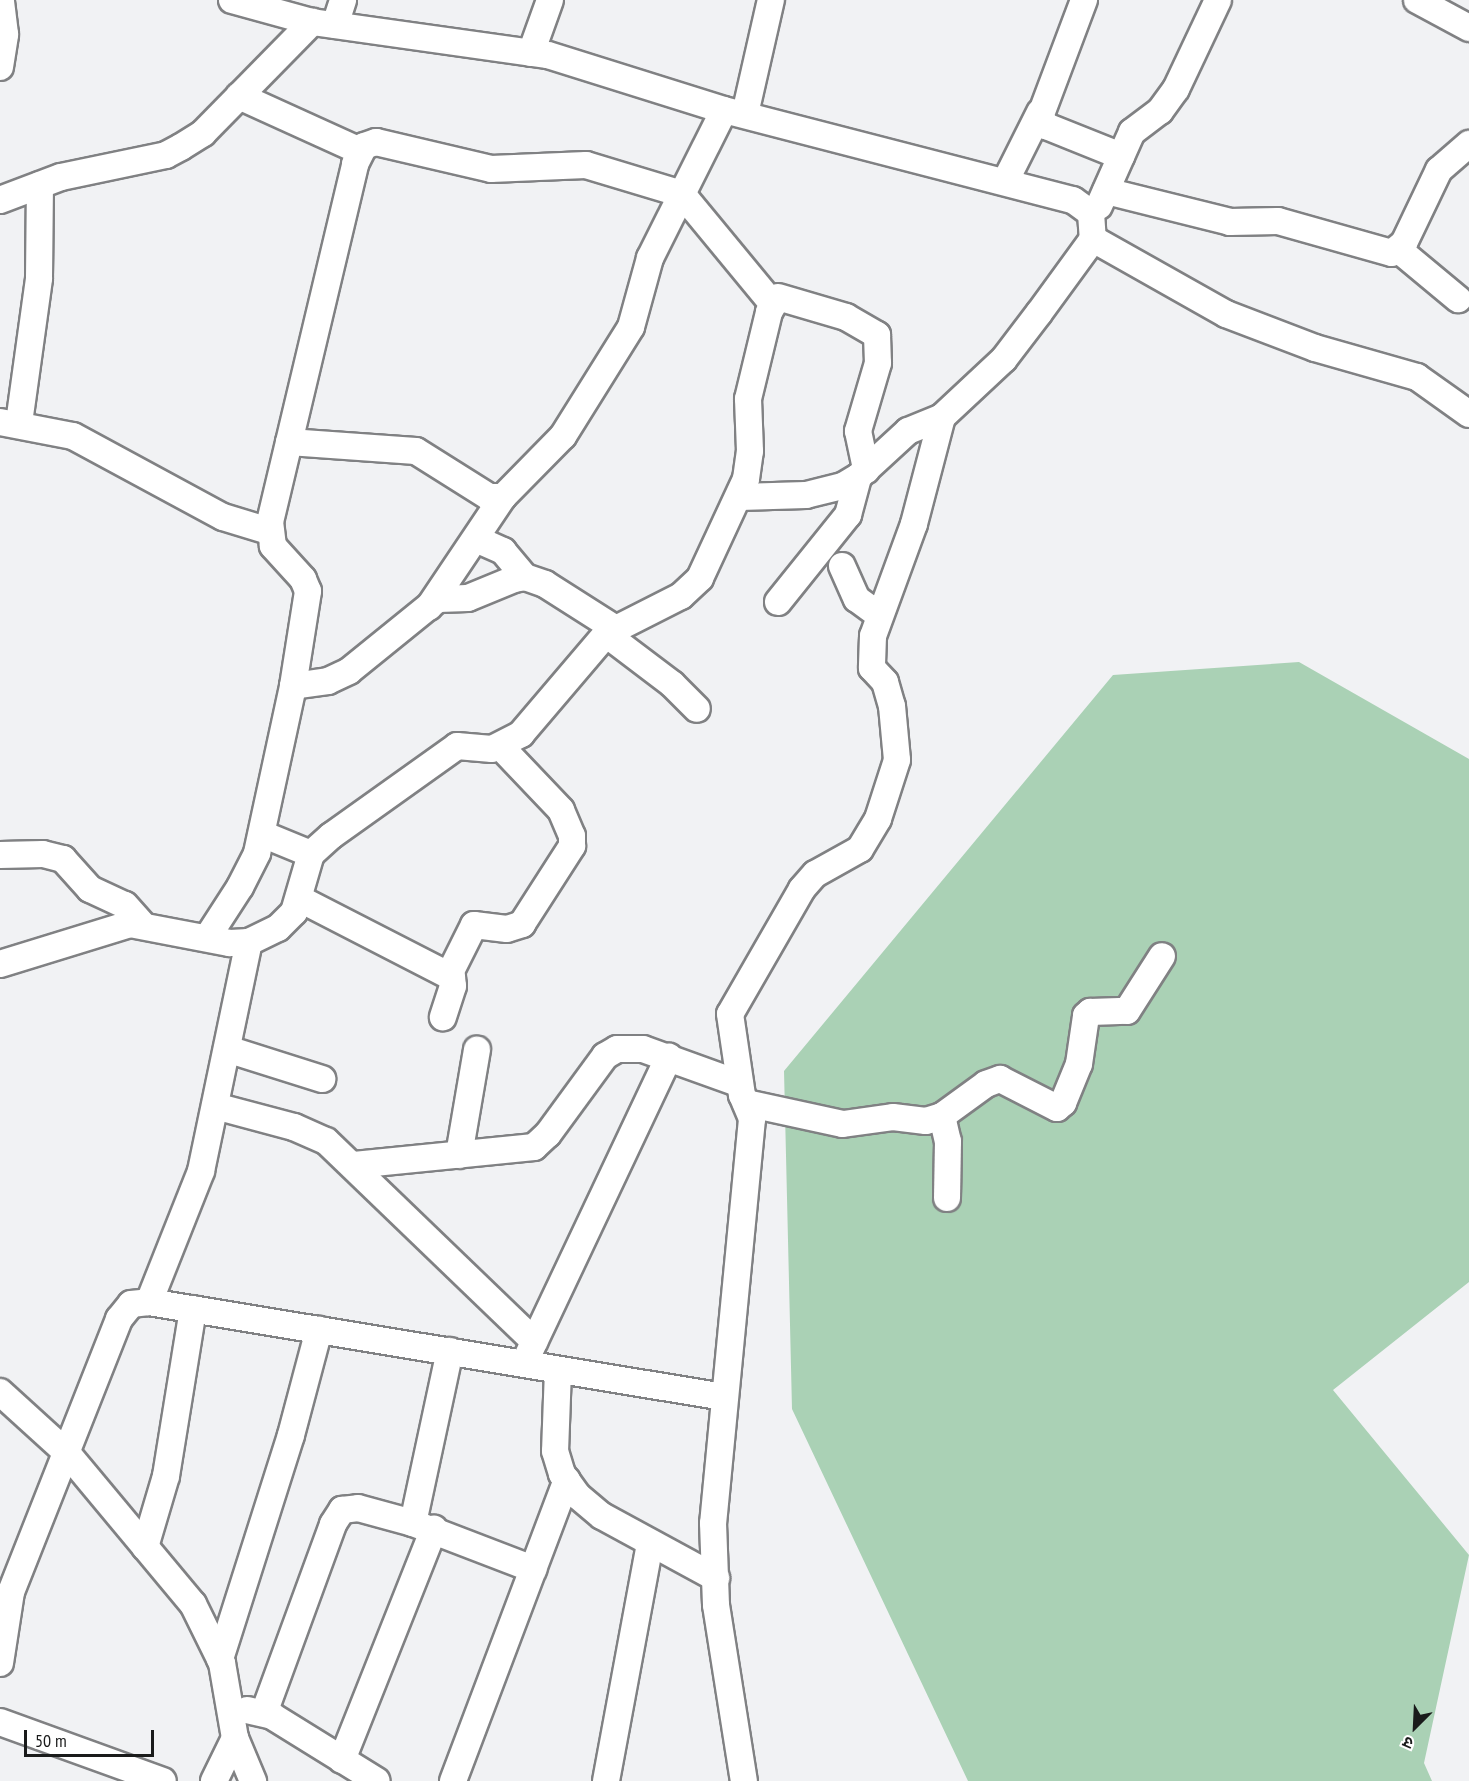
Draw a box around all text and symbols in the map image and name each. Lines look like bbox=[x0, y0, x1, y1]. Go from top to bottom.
north arrow bbox=[1385, 1697, 1445, 1757]
scale bar bbox=[27, 1718, 158, 1756]
text: 50 m bbox=[35, 1729, 67, 1752]
text: उ bbox=[1399, 1732, 1416, 1754]

